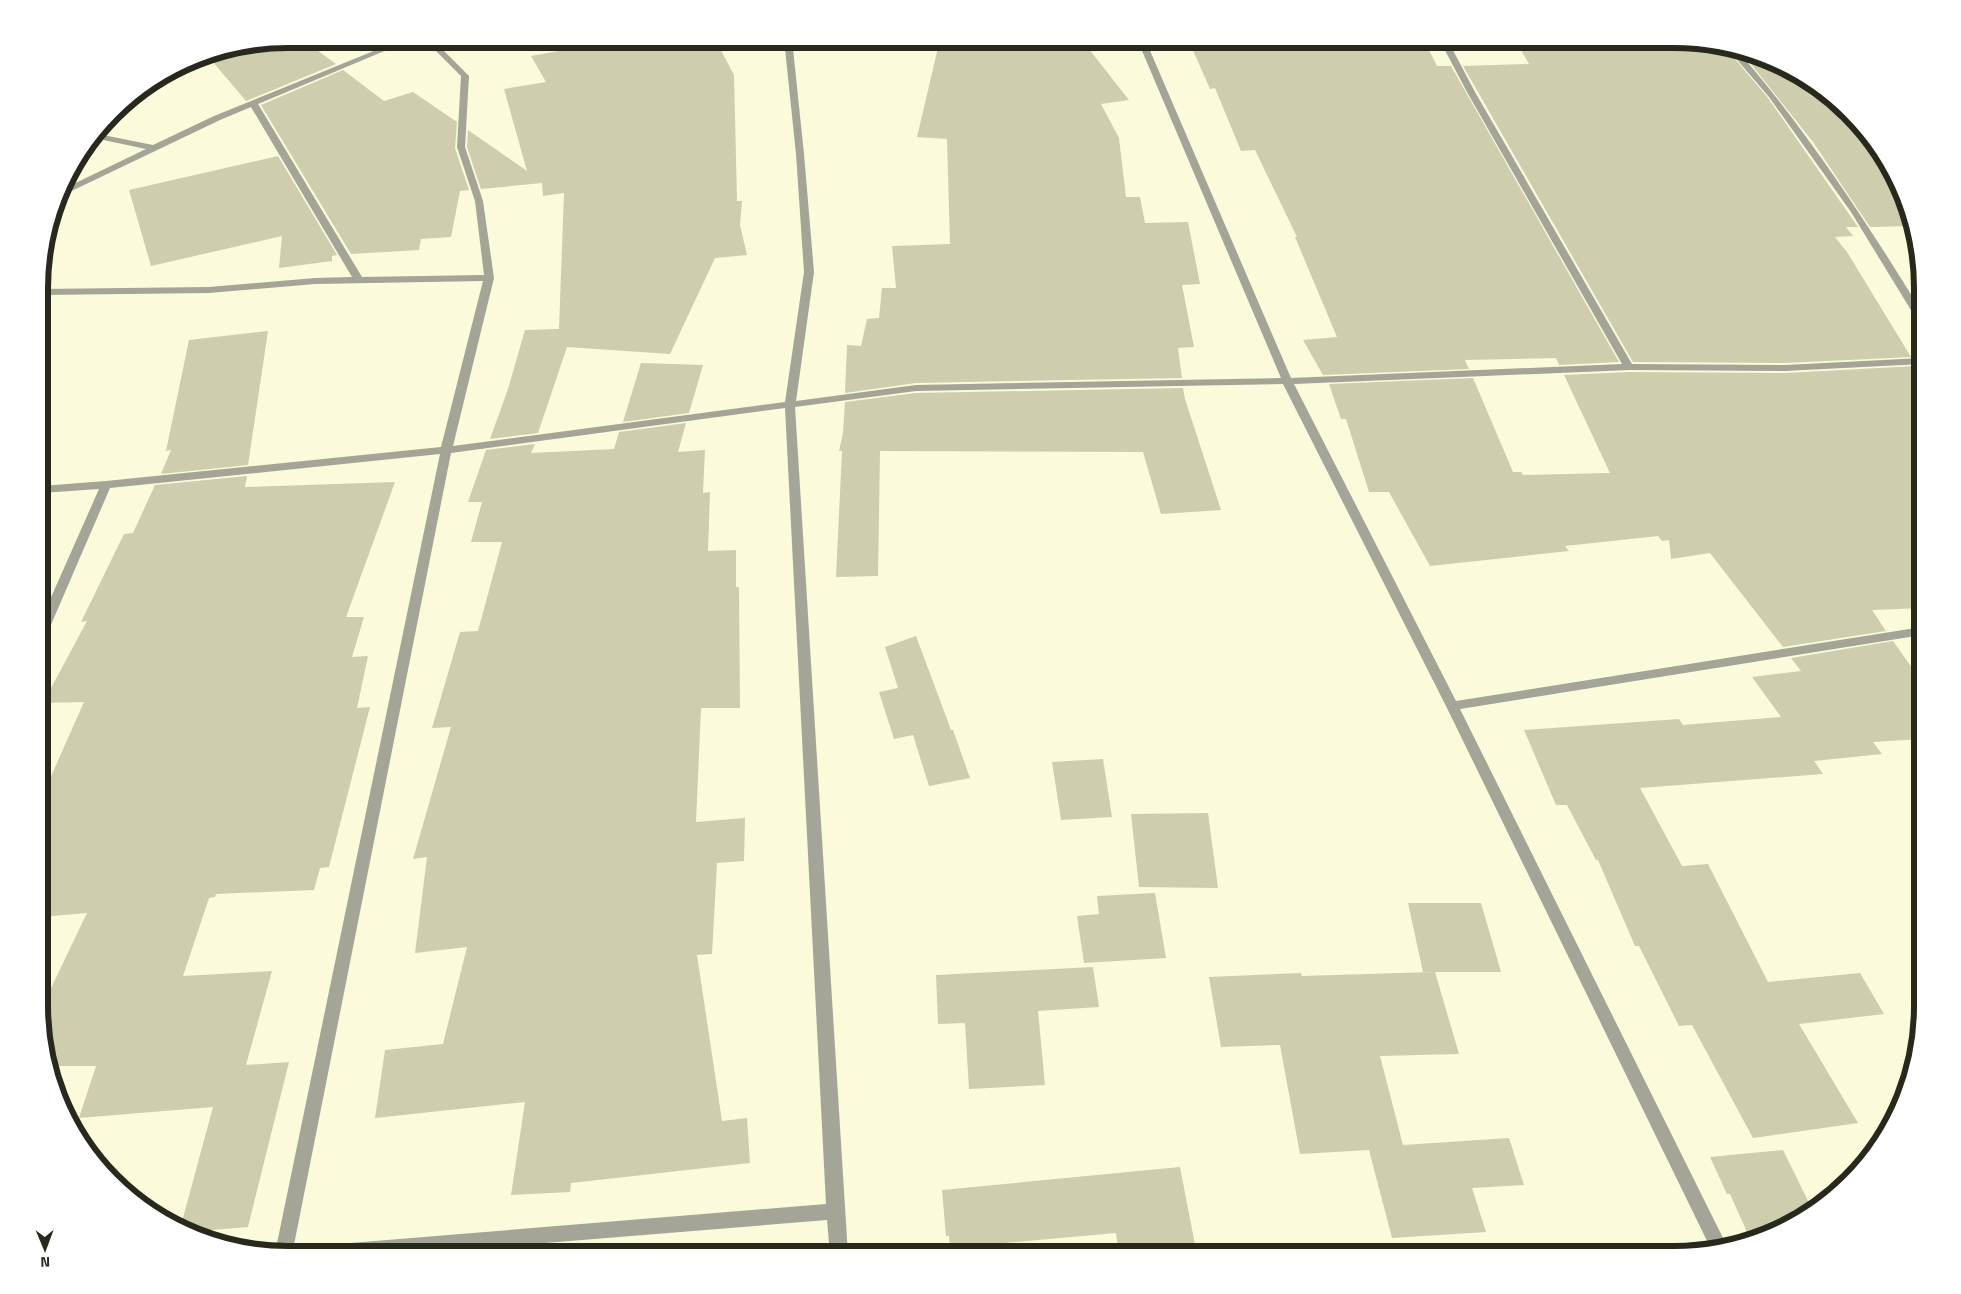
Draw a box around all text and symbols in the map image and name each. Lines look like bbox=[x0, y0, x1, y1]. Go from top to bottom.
north arrow bbox=[20, 1224, 70, 1274]
text: N bbox=[40, 1252, 50, 1273]

